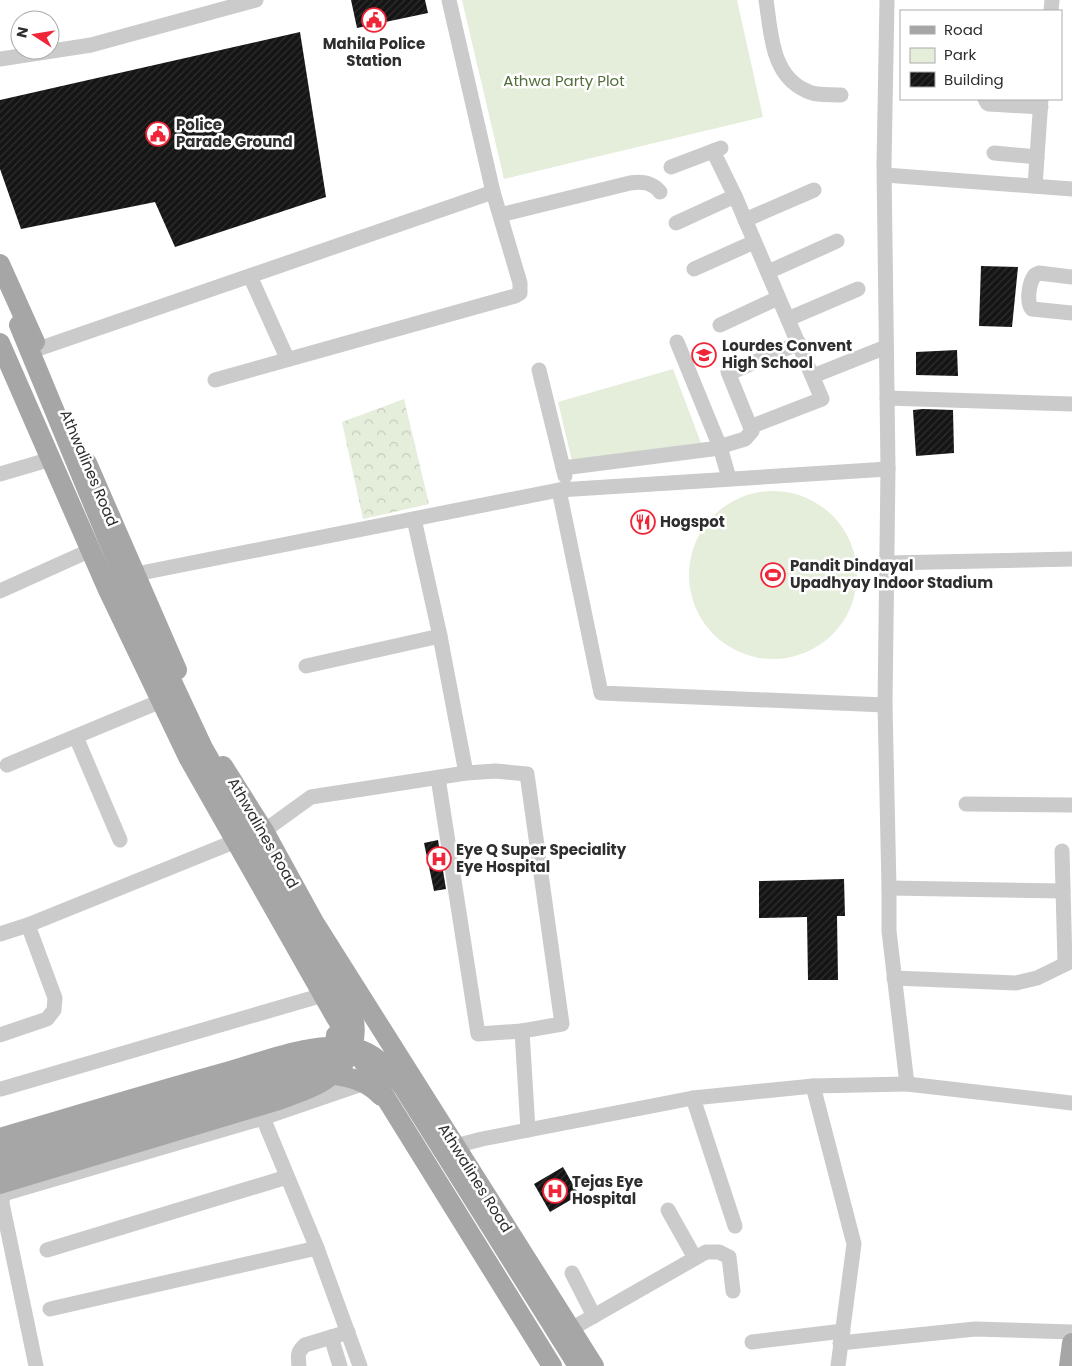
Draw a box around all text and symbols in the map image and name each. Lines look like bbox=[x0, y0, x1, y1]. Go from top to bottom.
public building icon: Mahila Police Station bbox=[361, 7, 387, 33]
north arrow bbox=[10, 10, 60, 60]
legend bbox=[900, 10, 1062, 100]
text: Road bbox=[944, 19, 983, 40]
text: N bbox=[11, 25, 33, 40]
place label: Mahila Police Station bbox=[323, 33, 425, 71]
text: Park bbox=[944, 44, 976, 65]
text: Building bbox=[944, 69, 1004, 90]
park label: Athwa Party Plot bbox=[503, 70, 625, 91]
place label: Police Parade Ground bbox=[176, 114, 293, 152]
public building icon: Police Parade Ground bbox=[145, 121, 171, 147]
place label: Lourdes Convent High School bbox=[722, 335, 852, 373]
school or university icon: Lourdes Convent High School bbox=[691, 342, 717, 368]
street label: Athwalines Road bbox=[55, 406, 123, 529]
restaurant icon: Hogspot bbox=[630, 509, 656, 535]
place label: Hogspot bbox=[660, 511, 725, 532]
place label: Pandit Dindayal Upadhyay Indoor Stadium bbox=[790, 555, 993, 593]
sports icon: Pandit Dindayal Upadhyay Indoor Stadium bbox=[760, 562, 786, 588]
street label: Athwalines Road bbox=[223, 773, 304, 892]
place label: Eye Q Super Speciality Eye Hospital bbox=[456, 839, 627, 877]
hospital icon: Eye Q Super Speciality Eye Hospital bbox=[426, 846, 452, 872]
street label: Athwalines Road bbox=[433, 1119, 517, 1236]
place label: Tejas Eye Hospital bbox=[572, 1171, 643, 1209]
hospital icon: Tejas Eye Hospital bbox=[542, 1178, 568, 1204]

